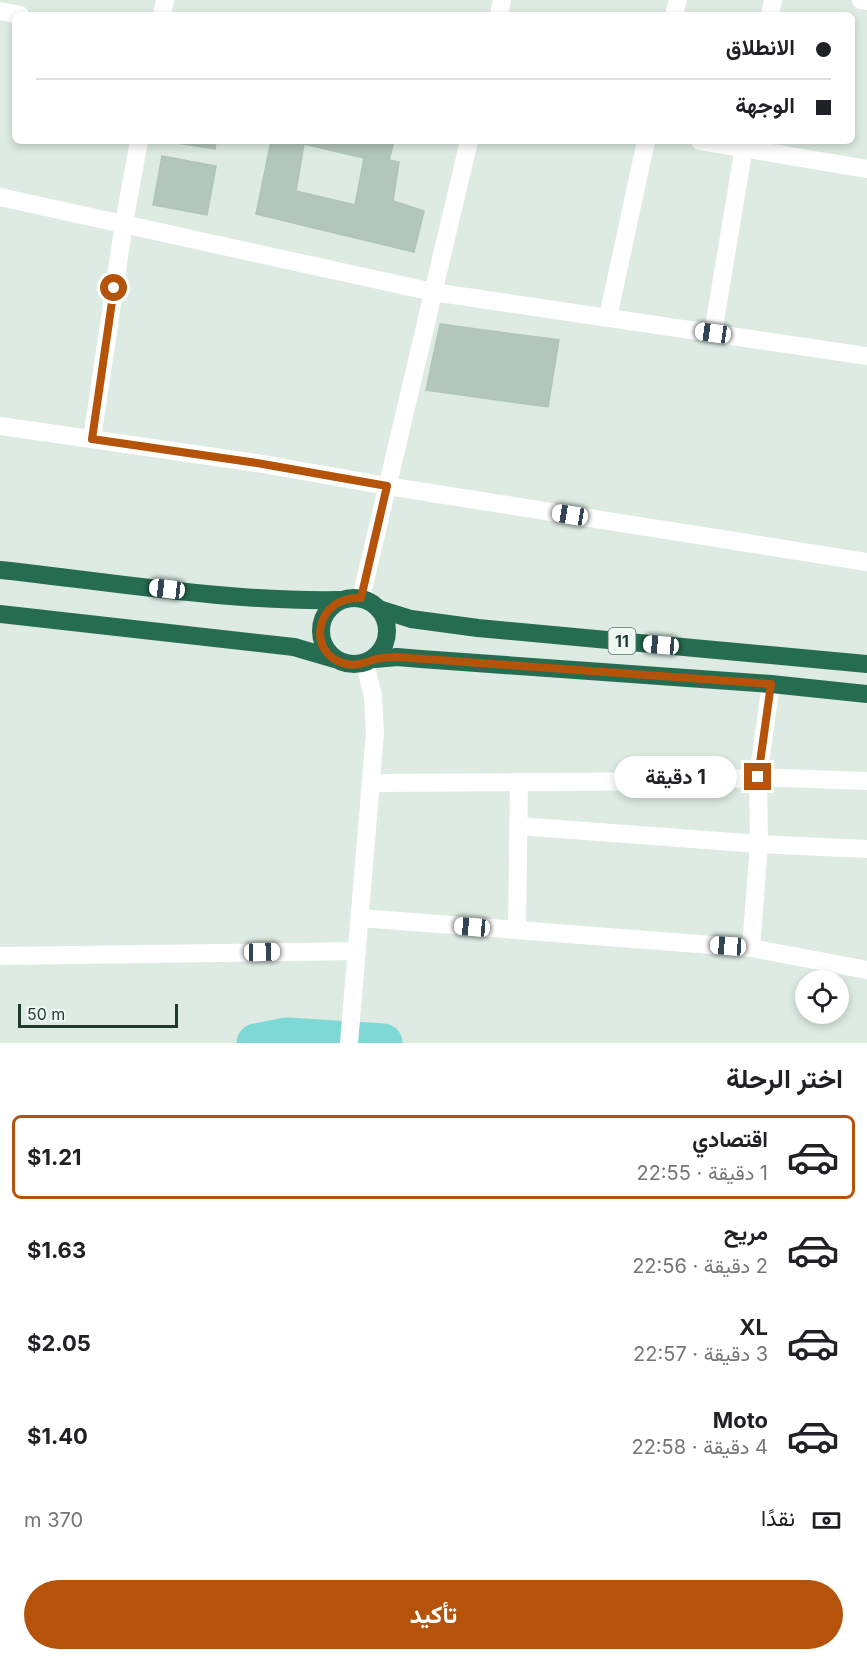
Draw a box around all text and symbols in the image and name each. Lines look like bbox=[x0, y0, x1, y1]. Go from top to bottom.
text: الانطلاق bbox=[726, 34, 795, 60]
text: الوجهة bbox=[735, 92, 795, 118]
route start bbox=[100, 274, 127, 301]
car bbox=[694, 322, 732, 344]
car bbox=[551, 503, 589, 527]
car bbox=[148, 578, 186, 600]
road number: 11 bbox=[608, 628, 636, 654]
car bbox=[642, 634, 680, 656]
callout: 1 دقيقة bbox=[614, 756, 737, 798]
route end bbox=[744, 763, 771, 790]
text: 1 دقيقة bbox=[645, 765, 706, 789]
car bbox=[453, 916, 491, 938]
car bbox=[709, 936, 747, 956]
car bbox=[244, 943, 280, 961]
map controls bbox=[795, 970, 849, 1024]
button: locate bbox=[795, 970, 849, 1024]
scale bar bbox=[18, 1001, 178, 1028]
text: 50 m bbox=[27, 1004, 65, 1024]
text: اختر الرحلة bbox=[726, 1062, 843, 1095]
text: اقتصادي bbox=[692, 1126, 768, 1152]
icon: car bbox=[786, 1130, 840, 1184]
text: $1.21 bbox=[27, 1144, 82, 1170]
text: 1 دقيقة · 22:55 bbox=[636, 1161, 768, 1185]
text: مريح bbox=[724, 1219, 768, 1245]
icon: car bbox=[786, 1223, 840, 1277]
text: $1.63 bbox=[27, 1237, 86, 1263]
text: 2 دقيقة · 22:56 bbox=[632, 1254, 768, 1278]
text: XL bbox=[739, 1314, 768, 1340]
icon: car bbox=[786, 1316, 840, 1370]
text: $2.05 bbox=[27, 1330, 91, 1356]
text: 3 دقيقة · 22:57 bbox=[633, 1342, 768, 1366]
text: Moto bbox=[713, 1407, 768, 1433]
icon: car bbox=[786, 1409, 840, 1463]
text: $1.40 bbox=[27, 1423, 88, 1449]
text: 4 دقيقة · 22:58 bbox=[631, 1435, 768, 1459]
icon: cash bbox=[810, 1504, 843, 1537]
text: نقدًا bbox=[761, 1505, 795, 1531]
text: 370 m bbox=[24, 1508, 83, 1532]
button: تأكيد bbox=[24, 1580, 843, 1649]

